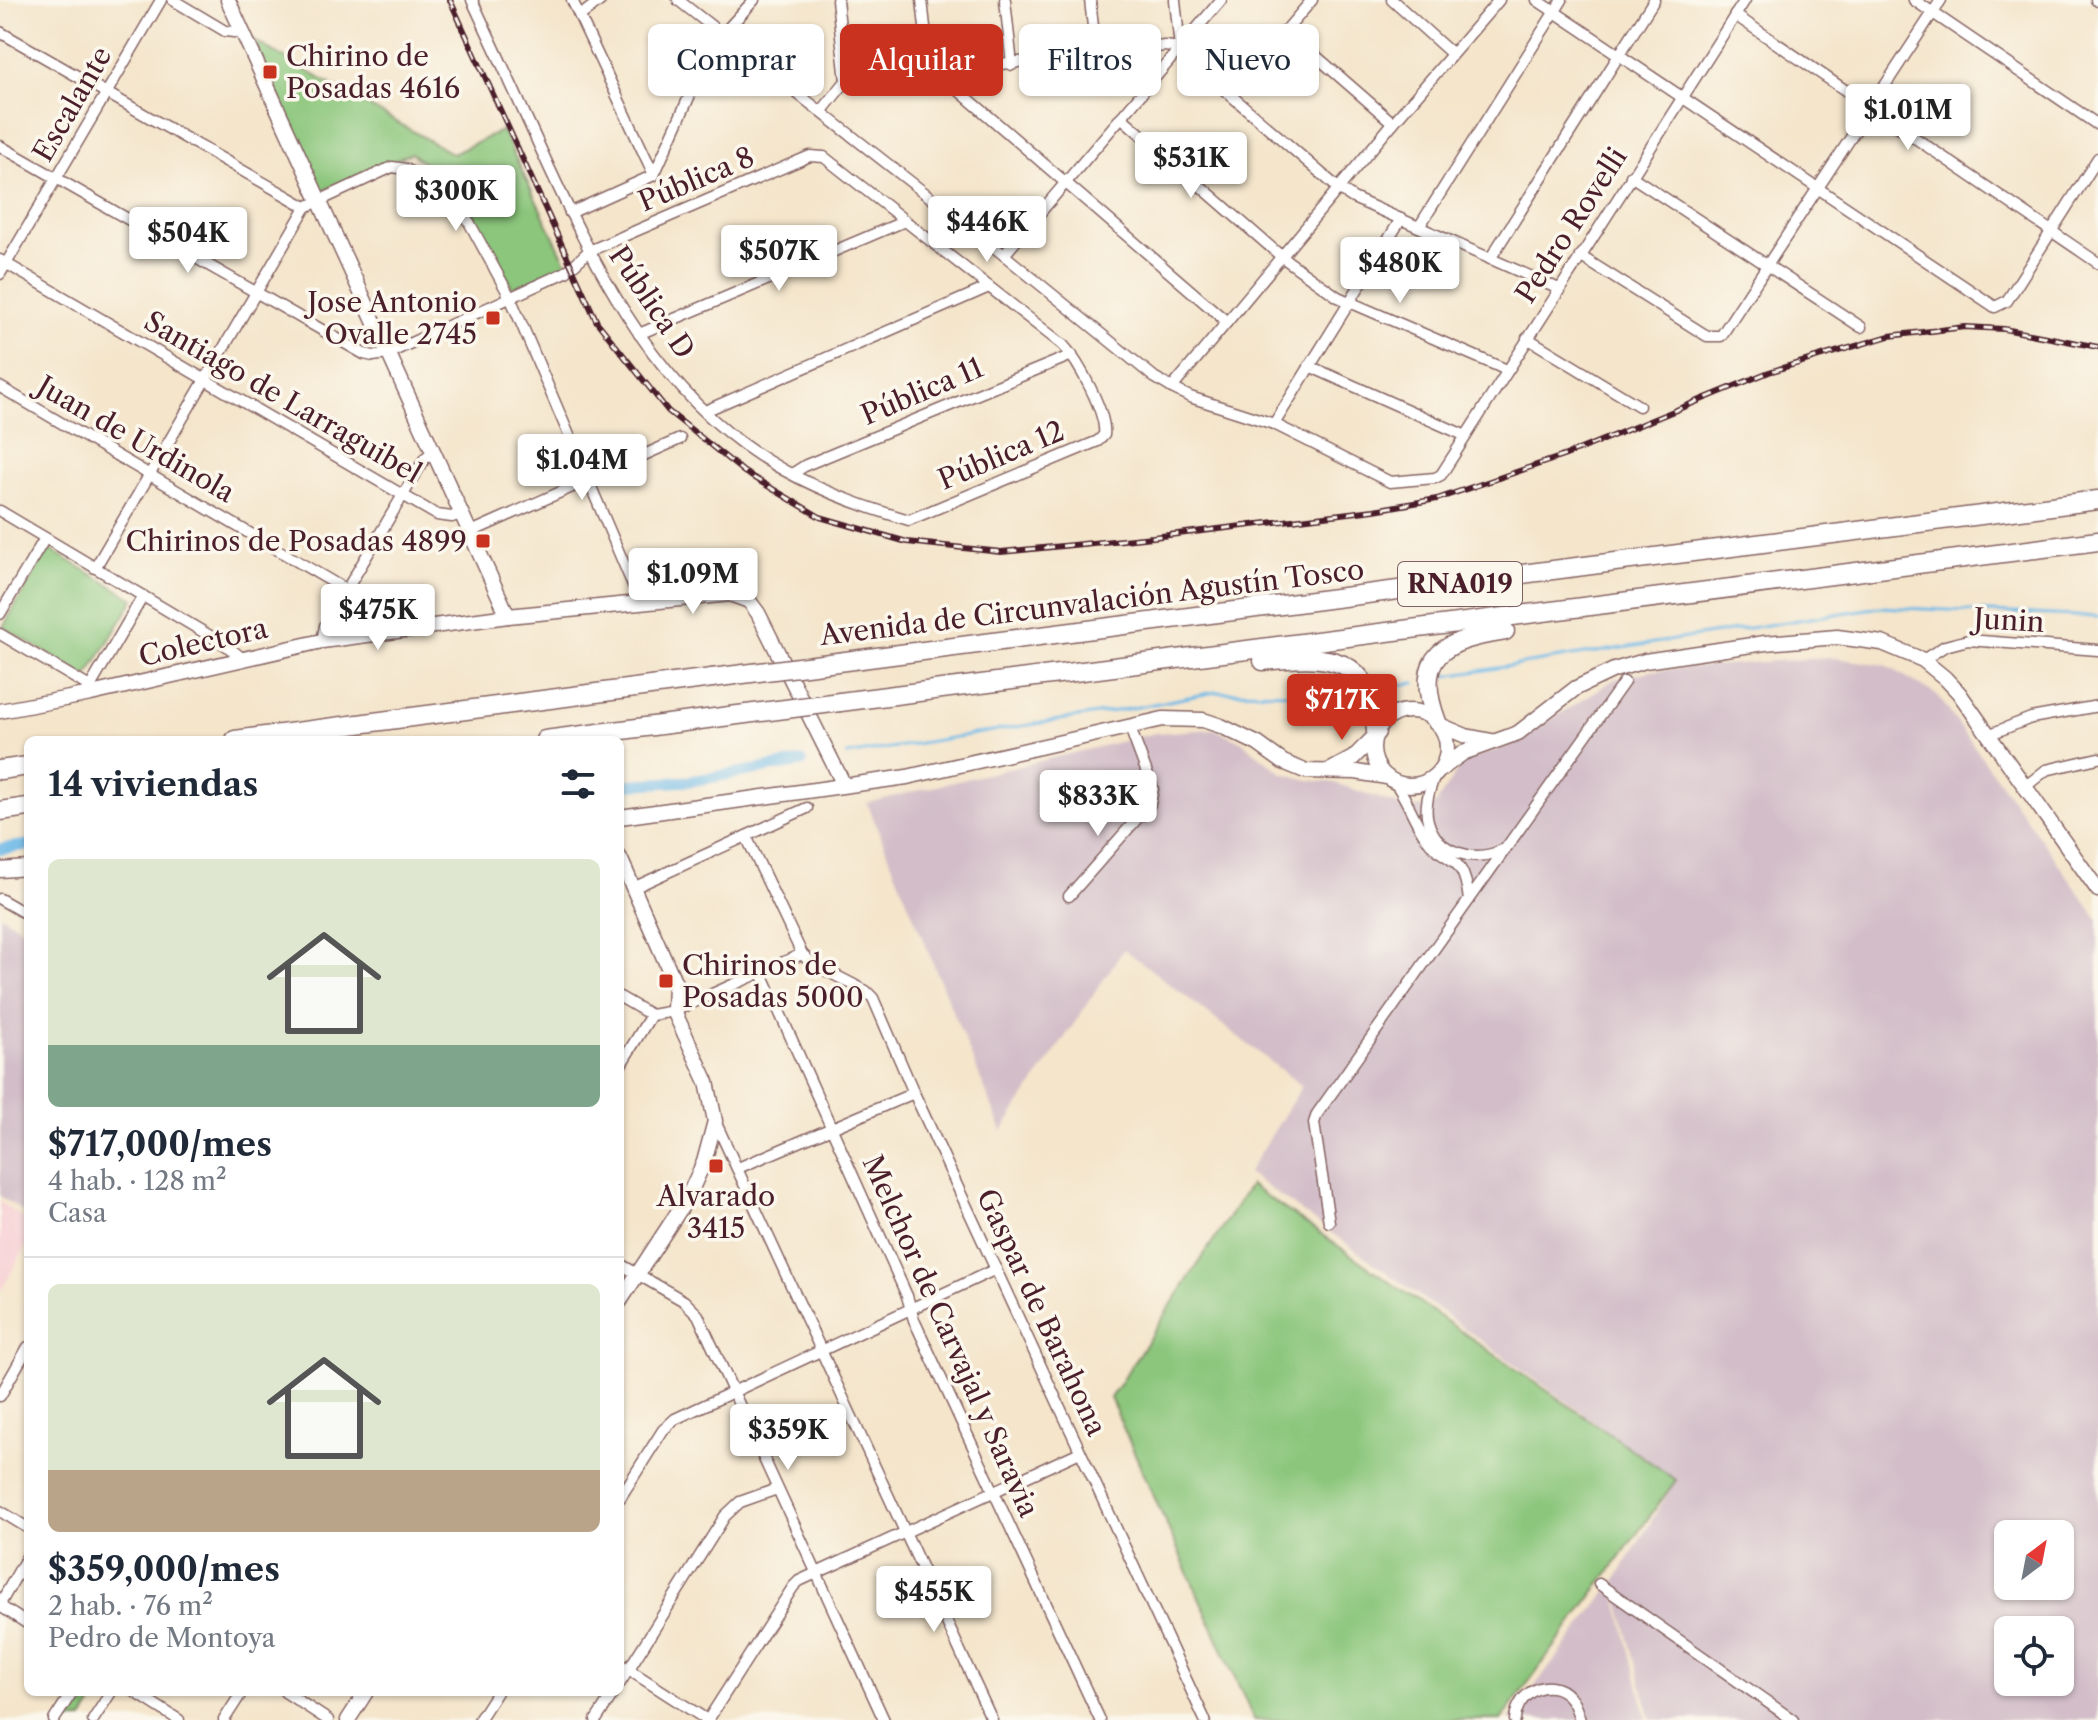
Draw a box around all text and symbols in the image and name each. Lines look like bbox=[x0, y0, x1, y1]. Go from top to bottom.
chip: Comprar bbox=[648, 24, 824, 96]
chip: Alquilar bbox=[840, 24, 1003, 96]
chip: Filtros bbox=[1019, 24, 1161, 96]
chip: Nuevo bbox=[1177, 24, 1319, 96]
place label: Chirino de Posadas 4616 bbox=[286, 39, 460, 105]
street label: Escalante bbox=[25, 40, 119, 168]
marker: Chirino de Posadas 4616 bbox=[261, 63, 279, 81]
pin: $1.01M bbox=[1843, 84, 1973, 152]
text: $1.01M bbox=[1864, 94, 1953, 126]
pin: $531K bbox=[1135, 132, 1247, 200]
street label: Pública 8 bbox=[633, 139, 759, 219]
street label: Pedro Rovelli bbox=[1508, 141, 1634, 309]
text: $531K bbox=[1153, 142, 1229, 174]
pin: $300K bbox=[400, 165, 512, 233]
text: $300K bbox=[414, 175, 498, 207]
pin: $446K bbox=[931, 196, 1043, 264]
text: $446K bbox=[946, 206, 1028, 238]
pin: $504K bbox=[132, 207, 244, 275]
text: $504K bbox=[147, 217, 229, 249]
pin: $507K bbox=[723, 225, 835, 293]
text: $507K bbox=[739, 235, 819, 267]
pin: $480K bbox=[1344, 237, 1456, 305]
street label: Pública D bbox=[602, 239, 702, 365]
text: $480K bbox=[1358, 247, 1442, 279]
place label: Jose Antonio Ovalle 2745 bbox=[304, 285, 477, 351]
street label: Santiago de Larraguibel bbox=[138, 304, 428, 490]
marker: Jose Antonio Ovalle 2745 bbox=[484, 309, 502, 327]
street label: Pública 11 bbox=[856, 350, 988, 432]
street label: Juan de Urdinola bbox=[28, 367, 241, 509]
street label: Pública 12 bbox=[933, 413, 1069, 497]
pin: $1.04M bbox=[517, 434, 647, 502]
text: $1.04M bbox=[536, 444, 628, 476]
place label: Chirinos de Posadas 4899 bbox=[126, 524, 467, 558]
marker: Chirinos de Posadas 4899 bbox=[474, 532, 492, 550]
pin: $1.09M bbox=[628, 548, 758, 616]
street label: Avenida de Circunvalación Agustín Tosco bbox=[817, 552, 1366, 652]
text: $1.09M bbox=[647, 558, 739, 590]
road number: RNA019 bbox=[1398, 562, 1522, 606]
pin: $475K bbox=[322, 584, 434, 652]
text: $475K bbox=[339, 594, 417, 626]
street label: Junin bbox=[1969, 601, 2045, 639]
street label: Colectora bbox=[135, 611, 271, 673]
pin: $717K bbox=[1286, 674, 1398, 742]
text: $717K bbox=[1305, 684, 1379, 716]
icon: filters bbox=[556, 762, 600, 806]
text: 14 viviendas bbox=[48, 763, 258, 805]
pin: $833K bbox=[1042, 770, 1154, 838]
text: $833K bbox=[1058, 780, 1138, 812]
icon: home bbox=[252, 911, 396, 1055]
place label: Chirinos de Posadas 5000 bbox=[682, 948, 864, 1014]
marker: Chirinos de Posadas 5000 bbox=[657, 972, 675, 990]
text: $717,000/mes bbox=[48, 1123, 272, 1165]
street label: Melchor de Carvajal y Saravia bbox=[856, 1150, 1046, 1522]
marker: Alvarado 3415 bbox=[707, 1157, 725, 1175]
text: 4 hab. · 128 m² bbox=[48, 1165, 227, 1197]
place label: Alvarado 3415 bbox=[656, 1179, 775, 1245]
street label: Gaspar de Barahona bbox=[970, 1183, 1114, 1441]
text: Casa bbox=[48, 1197, 107, 1229]
icon: home bbox=[252, 1336, 396, 1480]
pin: $359K bbox=[732, 1404, 844, 1472]
text: $359K bbox=[748, 1414, 828, 1446]
north arrow bbox=[1994, 1520, 2074, 1600]
map controls bbox=[1994, 1520, 2074, 1696]
text: $359,000/mes bbox=[48, 1548, 280, 1590]
pin: $455K bbox=[878, 1566, 990, 1634]
text: $455K bbox=[894, 1576, 974, 1608]
text: 2 hab. · 76 m² bbox=[48, 1590, 213, 1622]
button: locate bbox=[1994, 1616, 2074, 1696]
text: Pedro de Montoya bbox=[48, 1622, 275, 1654]

